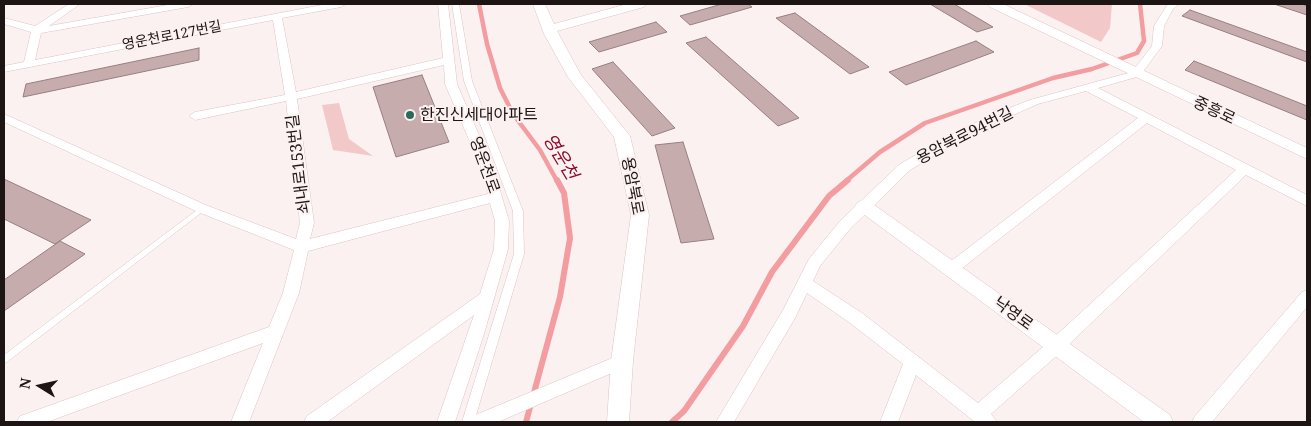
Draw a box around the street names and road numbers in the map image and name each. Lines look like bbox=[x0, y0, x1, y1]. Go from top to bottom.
street label: 영운천로127번길 bbox=[121, 18, 223, 54]
street label: 중흥로 bbox=[1190, 93, 1238, 129]
street label: 용암북로94번길 bbox=[913, 103, 1017, 169]
street label: 쇠내로153번길 bbox=[283, 113, 315, 215]
street label: 영운천로 bbox=[465, 134, 503, 196]
street label: 용암북로 bbox=[617, 155, 647, 217]
street label: 낙영로 bbox=[989, 293, 1037, 335]

